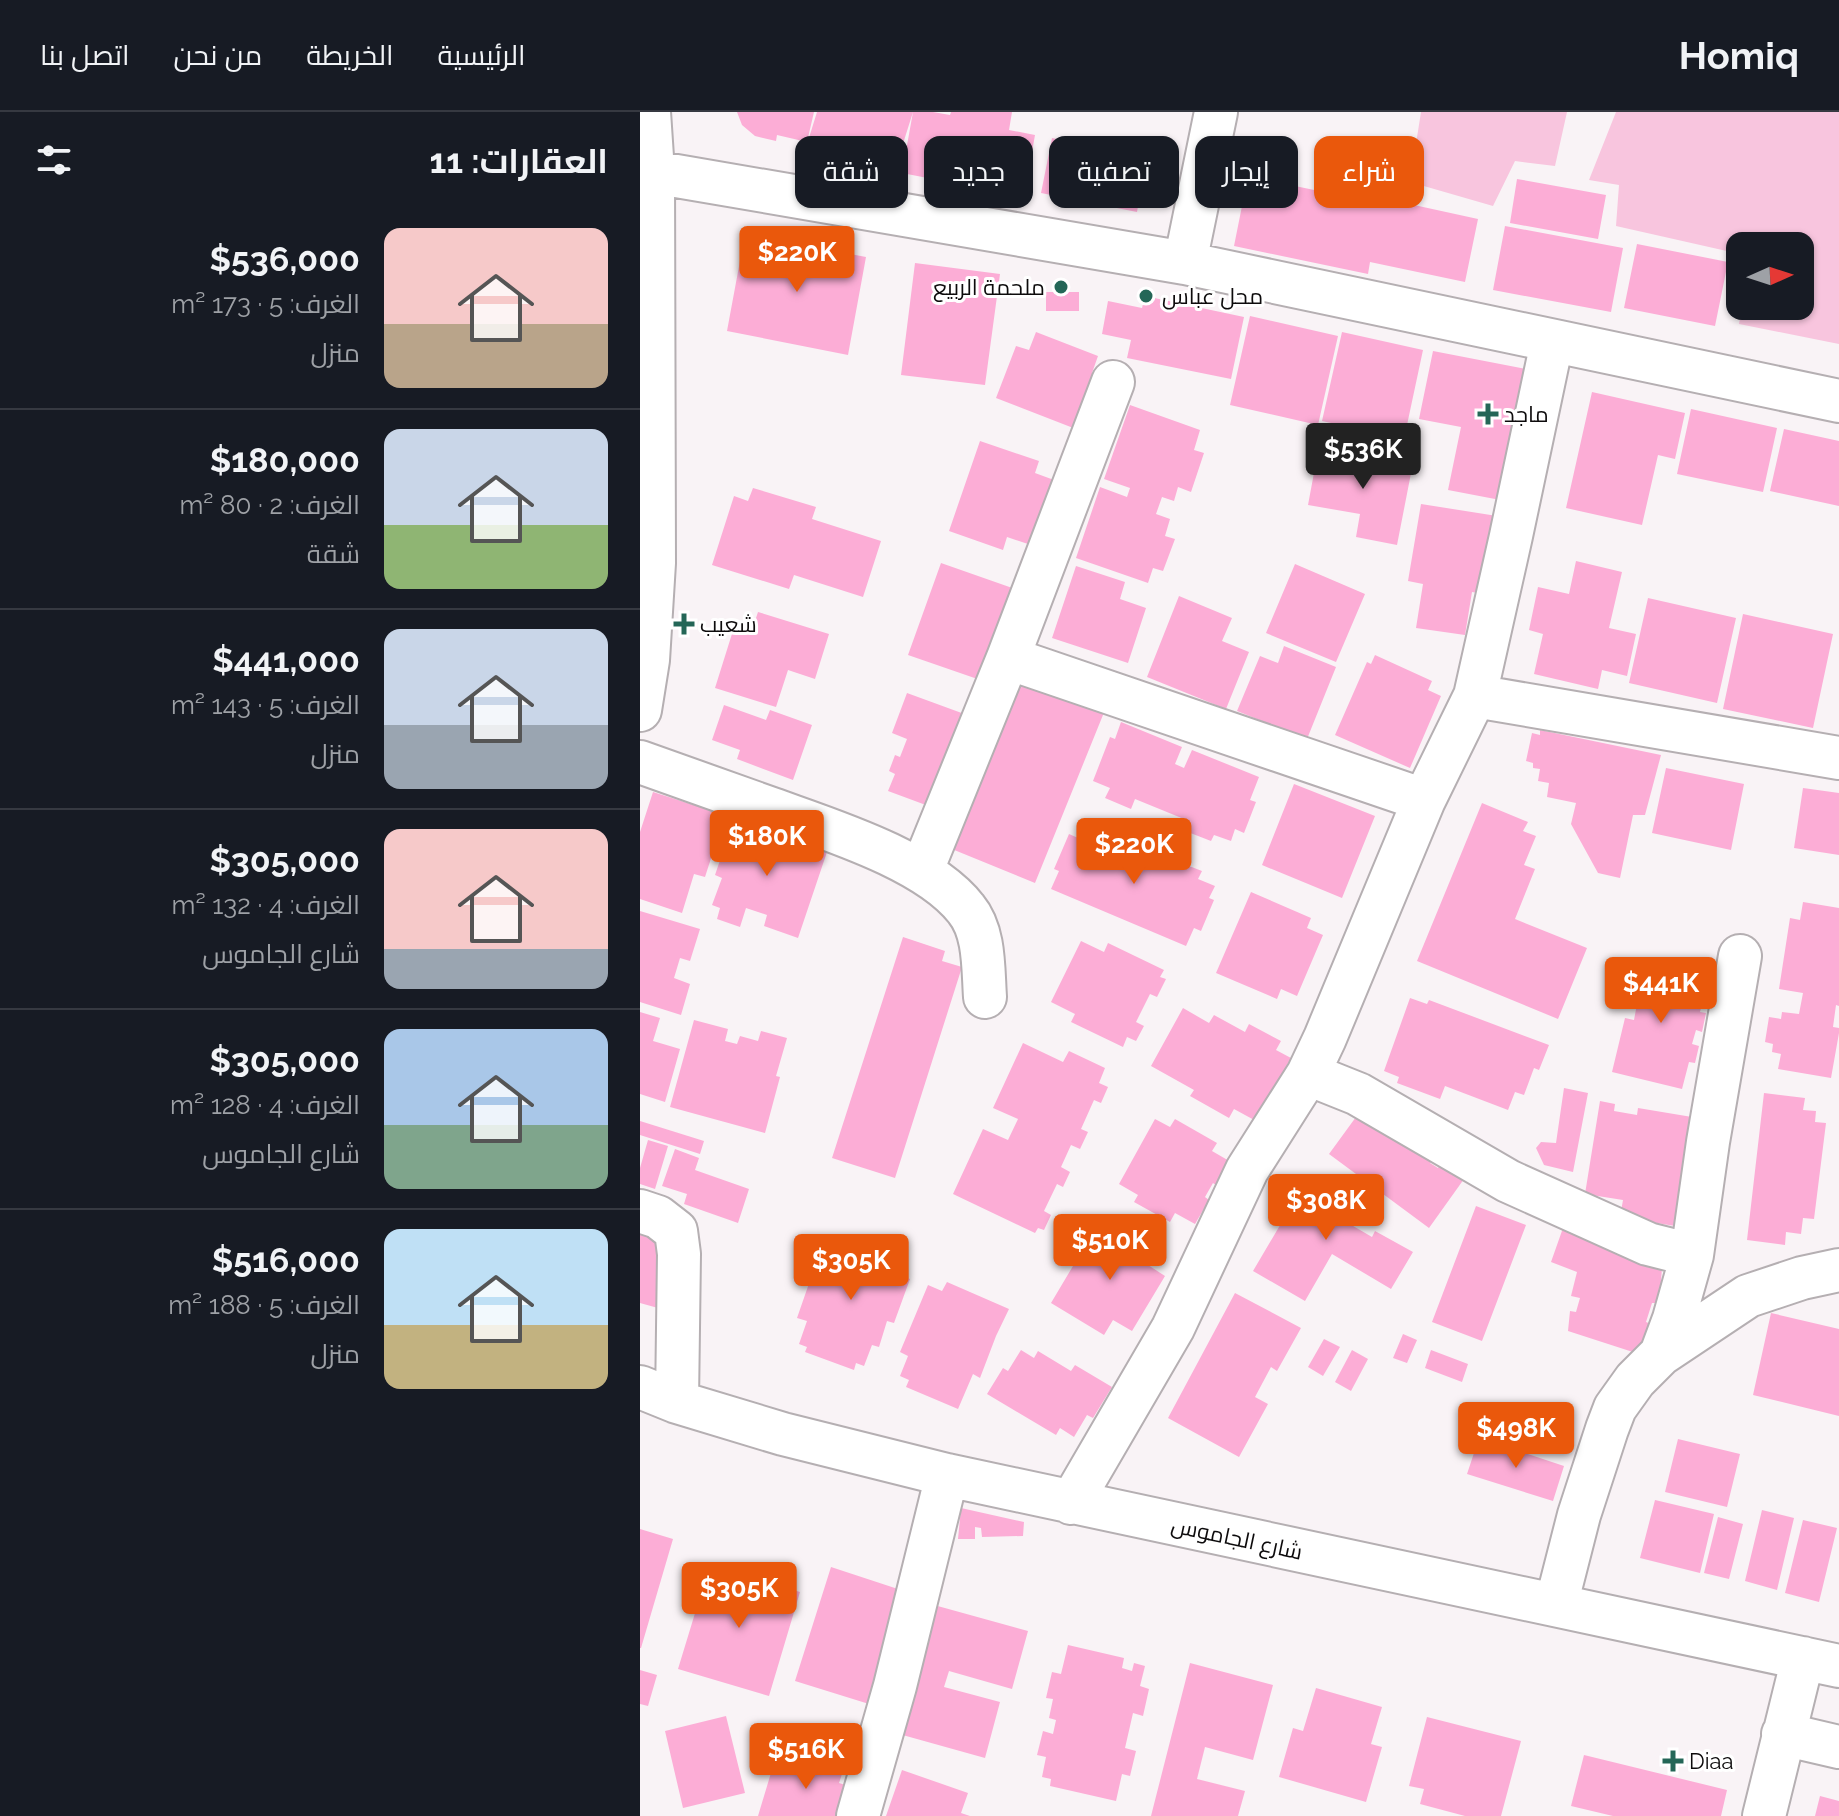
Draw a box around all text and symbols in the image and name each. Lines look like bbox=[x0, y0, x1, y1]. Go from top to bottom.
text: Homiq bbox=[1679, 33, 1799, 78]
text: اتصل بنا bbox=[40, 39, 130, 72]
text: من نحن bbox=[174, 39, 262, 72]
text: الخريطة bbox=[306, 39, 394, 72]
text: الرئيسية bbox=[438, 39, 525, 72]
chip: شقة bbox=[795, 136, 908, 208]
chip: جديد bbox=[924, 136, 1033, 208]
chip: تصفية bbox=[1049, 136, 1179, 208]
chip: إيجار bbox=[1195, 136, 1298, 208]
chip: شراء bbox=[1314, 136, 1424, 208]
icon: filters bbox=[32, 138, 76, 182]
text: العقارات: 11 bbox=[430, 141, 608, 181]
pin: $220K bbox=[741, 226, 853, 294]
north arrow bbox=[1726, 232, 1814, 320]
map controls bbox=[1726, 232, 1814, 320]
text: $220K bbox=[757, 237, 837, 267]
text: $536,000 bbox=[209, 239, 360, 279]
icon: home bbox=[448, 260, 544, 356]
place label: ملحمة الربيع bbox=[933, 274, 1045, 302]
marker: ملحمة الربيع bbox=[1052, 278, 1070, 296]
place label: محل عباس bbox=[1162, 283, 1263, 310]
marker: محل عباس bbox=[1137, 287, 1155, 305]
text: الغرف: 5 · 173 m² bbox=[171, 289, 360, 319]
text: منزل bbox=[311, 338, 360, 368]
place label: ماجد bbox=[1504, 401, 1549, 427]
marker: ماجد bbox=[1479, 405, 1497, 423]
pin: $536K bbox=[1307, 423, 1419, 491]
text: $536K bbox=[1324, 434, 1402, 464]
text: $180,000 bbox=[210, 440, 360, 480]
icon: home bbox=[448, 461, 544, 557]
text: الغرف: 2 · 80 m² bbox=[179, 490, 360, 520]
text: شقة bbox=[307, 539, 360, 569]
place label: شعيب bbox=[700, 611, 757, 637]
marker: شعيب bbox=[675, 615, 693, 633]
text: $441,000 bbox=[212, 640, 360, 680]
icon: home bbox=[448, 661, 544, 757]
text: الغرف: 5 · 143 m² bbox=[171, 690, 360, 720]
text: منزل bbox=[311, 739, 360, 769]
pin: $180K bbox=[711, 810, 823, 878]
pin: $220K bbox=[1078, 818, 1190, 886]
text: $180K bbox=[728, 821, 806, 851]
text: $220K bbox=[1094, 829, 1174, 859]
text: $305,000 bbox=[209, 840, 360, 880]
icon: home bbox=[448, 861, 544, 957]
text: الغرف: 4 · 132 m² bbox=[172, 890, 360, 920]
text: شارع الجاموس bbox=[202, 939, 360, 969]
pin: $441K bbox=[1605, 957, 1717, 1025]
text: $441K bbox=[1623, 968, 1699, 998]
text: $305,000 bbox=[209, 1040, 360, 1080]
icon: home bbox=[448, 1061, 544, 1157]
text: الغرف: 4 · 128 m² bbox=[170, 1090, 360, 1120]
text: شارع الجاموس bbox=[202, 1139, 360, 1169]
pin: $308K bbox=[1270, 1174, 1382, 1242]
text: $308K bbox=[1286, 1185, 1366, 1215]
pin: $510K bbox=[1054, 1214, 1166, 1282]
text: $510K bbox=[1071, 1225, 1149, 1255]
pin: $305K bbox=[795, 1234, 907, 1302]
text: $516,000 bbox=[212, 1240, 360, 1280]
text: $305K bbox=[812, 1245, 890, 1275]
icon: home bbox=[448, 1261, 544, 1357]
text: الغرف: 5 · 188 m² bbox=[168, 1290, 360, 1320]
text: منزل bbox=[311, 1339, 360, 1369]
pin: $498K bbox=[1460, 1402, 1572, 1470]
text: $498K bbox=[1476, 1413, 1556, 1443]
street label: شارع الجاموس bbox=[1169, 1511, 1305, 1567]
pin: $305K bbox=[683, 1562, 795, 1630]
text: $305K bbox=[700, 1573, 778, 1603]
pin: $516K bbox=[750, 1723, 862, 1791]
text: $516K bbox=[768, 1734, 844, 1764]
place label: Diaa bbox=[1689, 1748, 1734, 1774]
marker: Diaa bbox=[1664, 1752, 1682, 1770]

